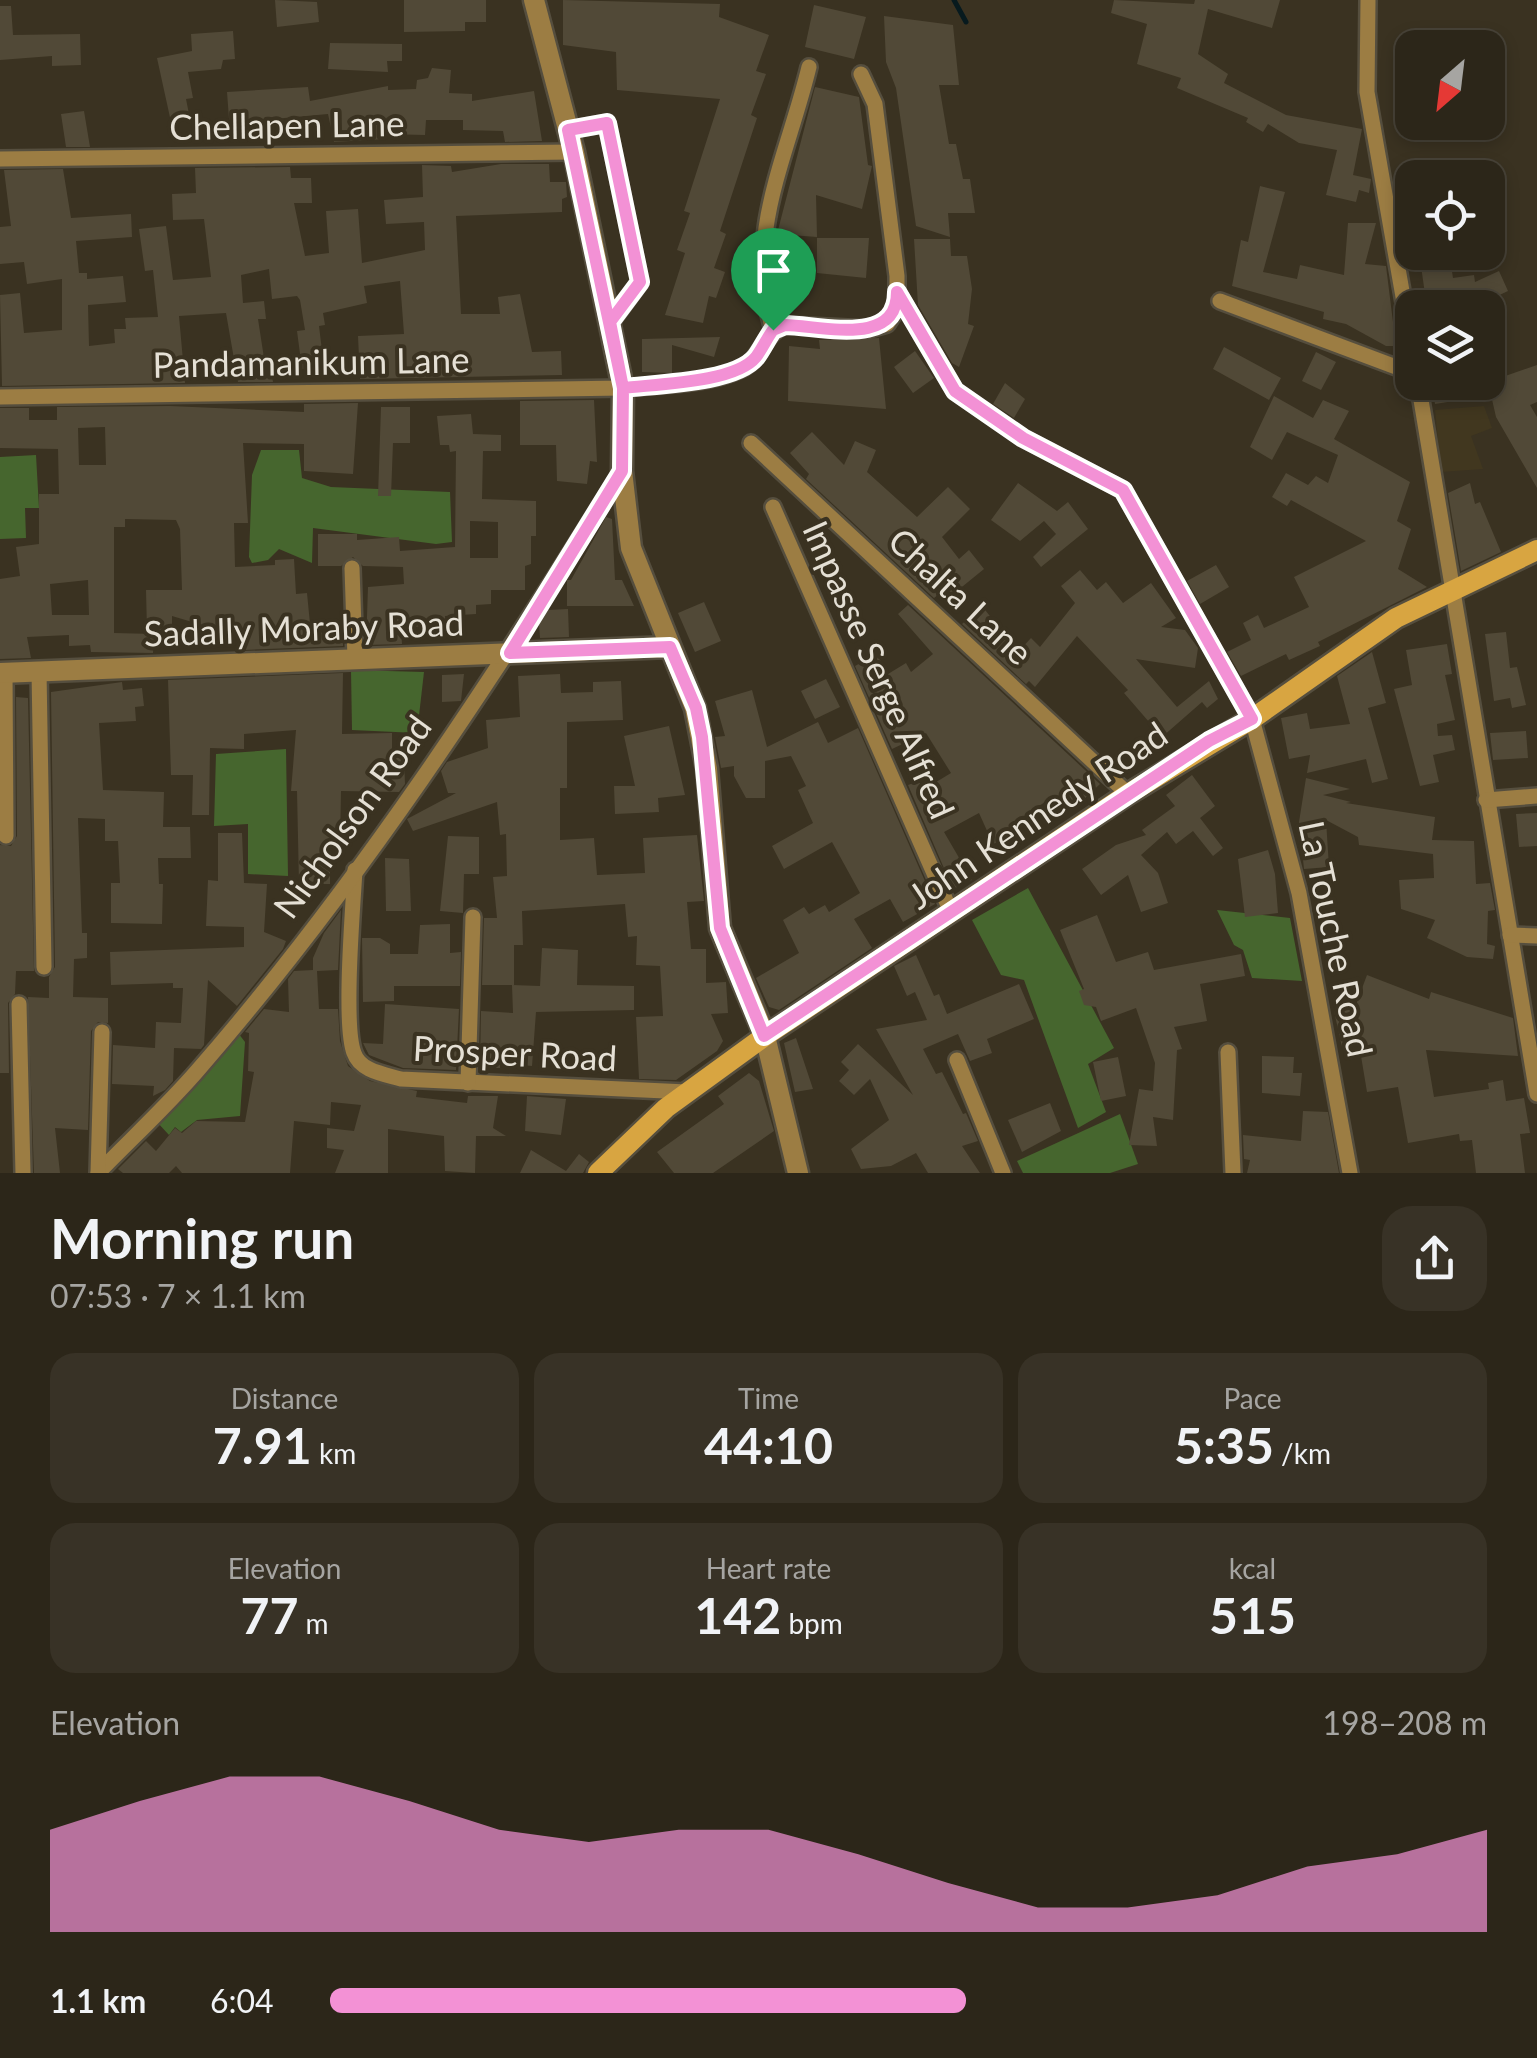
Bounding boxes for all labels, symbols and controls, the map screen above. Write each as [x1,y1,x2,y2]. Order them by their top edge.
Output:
north arrow [1395,30,1505,140]
map controls [1395,30,1505,400]
street label: Chellapen Lane [169,101,405,147]
button: locate [1395,160,1505,270]
pin [731,228,816,331]
icon: arrive [746,243,801,298]
button: layers [1395,290,1505,400]
street label: Pandamanikum Lane [152,337,470,385]
street label: Impasse Serge Alfred [795,514,964,824]
street label: Chalta Lane [881,519,1042,673]
street label: Sadally Moraby Road [143,600,465,654]
street label: Nicholson Road [264,706,439,925]
street label: John Kennedy Road [899,712,1174,917]
street label: La Touche Road [1291,817,1382,1061]
street label: Prosper Road [412,1026,618,1078]
text: Morning run [50,1205,354,1271]
button: share [1382,1206,1487,1311]
text: 07:53 · 7 × 1.1 km [50,1276,306,1315]
text: Distance [231,1381,338,1415]
text: Time [738,1381,799,1415]
text: Pace [1223,1381,1282,1415]
text: 7.91 [213,1415,312,1475]
text: 44:10 [704,1415,833,1475]
text: 5:35 [1174,1415,1274,1475]
text: km [312,1436,356,1470]
text: /km [1274,1436,1331,1470]
text: Elevation [228,1551,341,1585]
text: Heart rate [706,1551,831,1585]
text: kcal [1229,1551,1276,1585]
text: 77 [240,1585,298,1645]
text: 142 [694,1585,781,1645]
text: 515 [1209,1585,1296,1645]
text: m [298,1606,329,1640]
text: bpm [781,1606,843,1640]
text: Elevation [50,1703,180,1742]
text: 198–208 m [1323,1703,1487,1742]
text: 1.1 km [50,1981,146,2020]
text: 6:04 [210,1981,274,2020]

